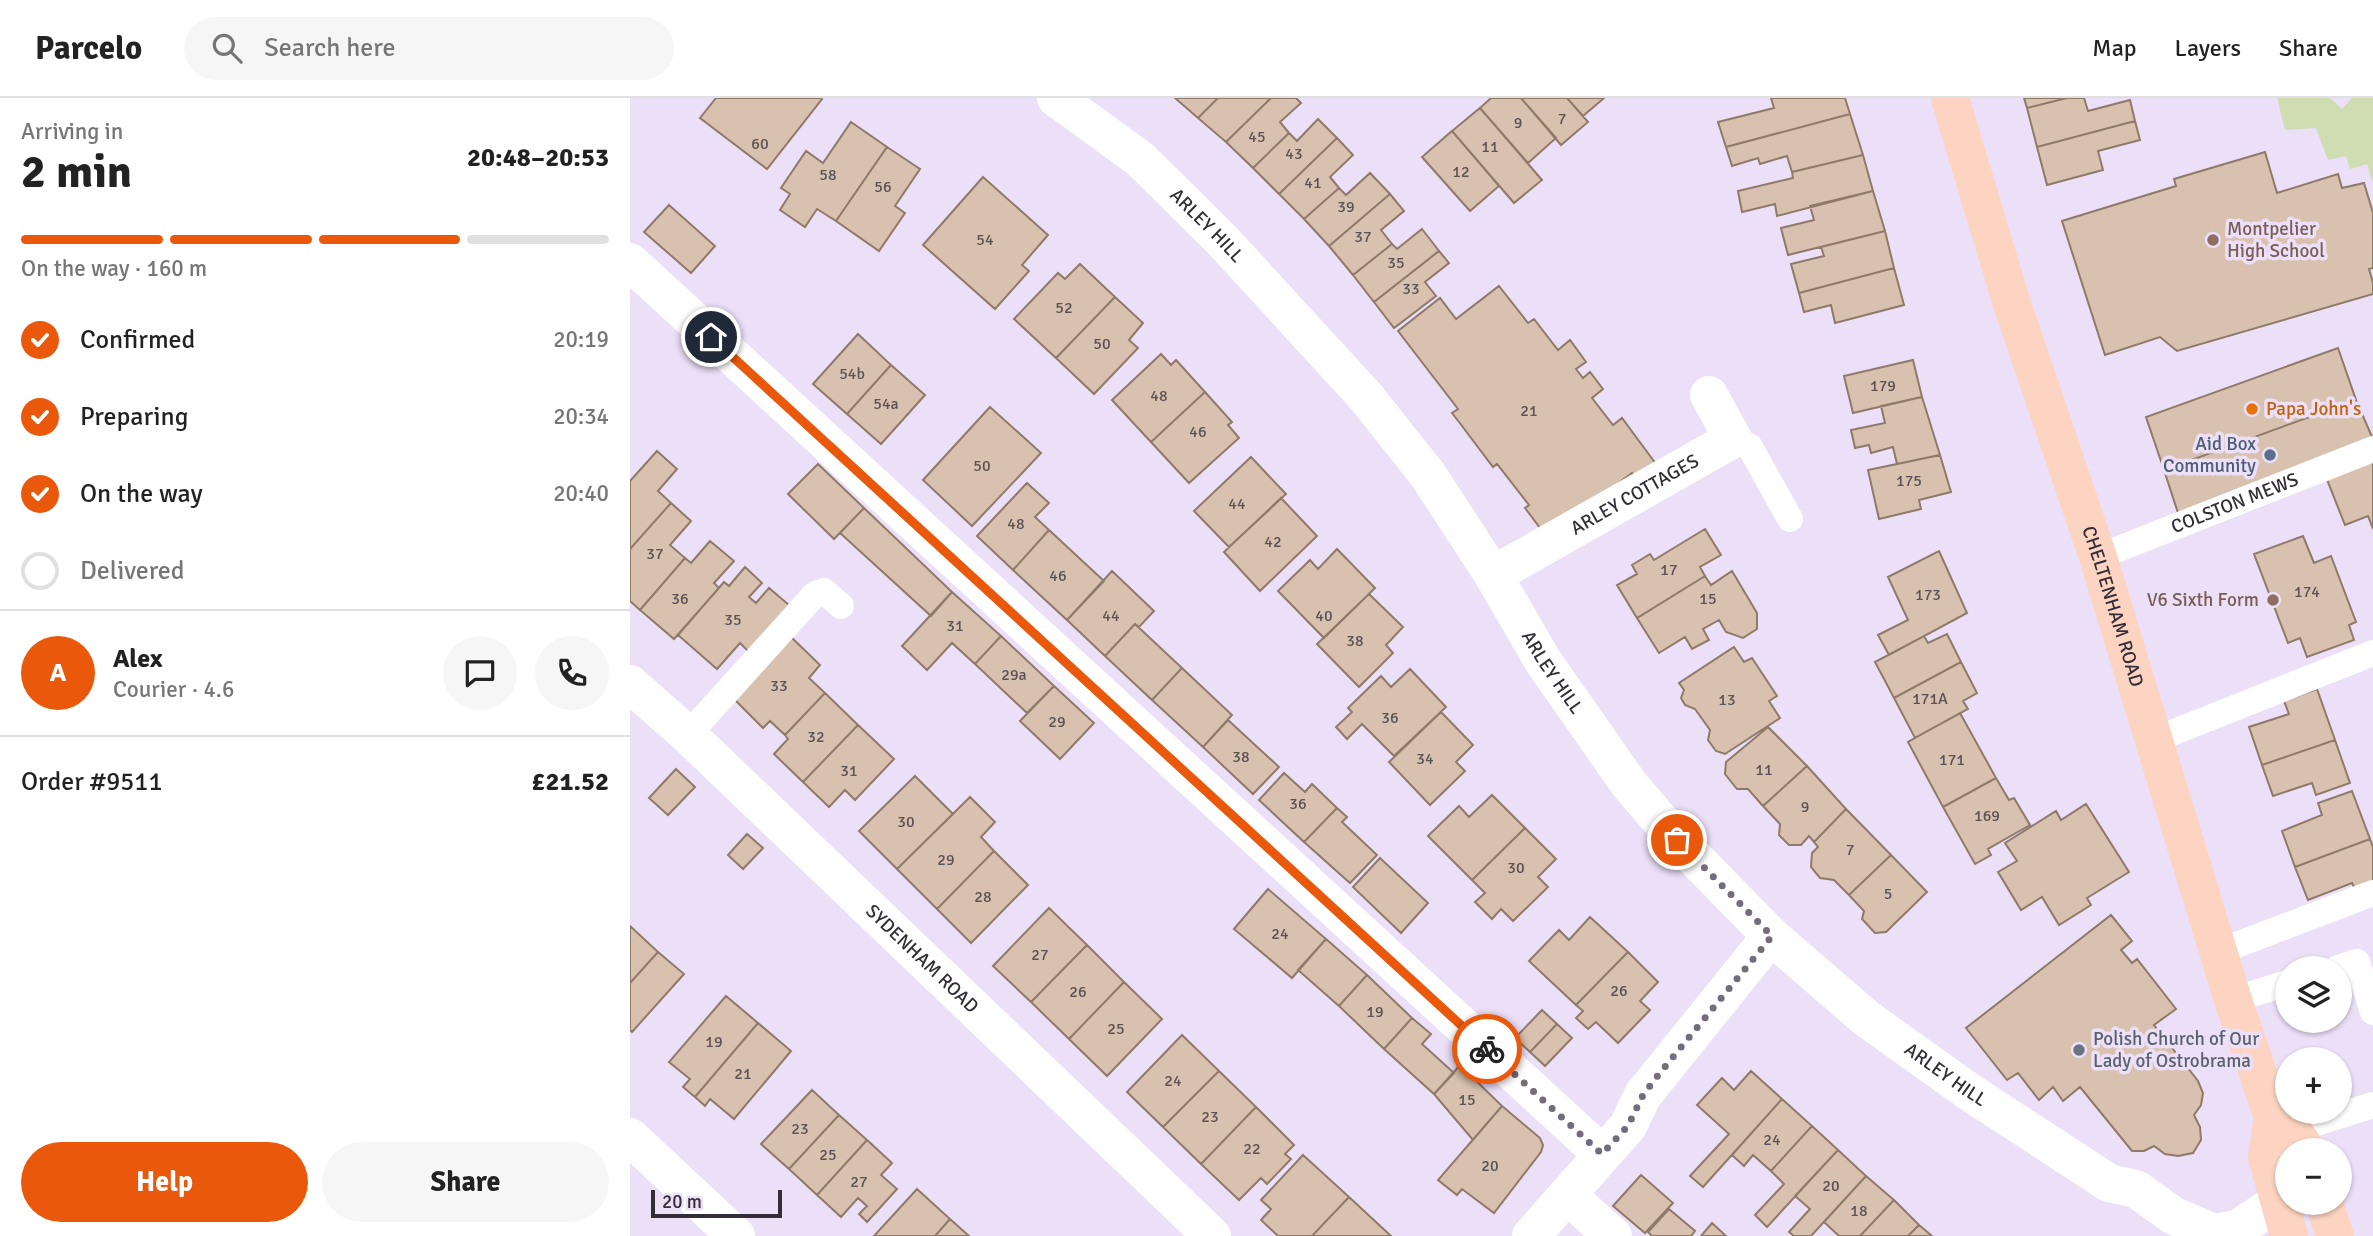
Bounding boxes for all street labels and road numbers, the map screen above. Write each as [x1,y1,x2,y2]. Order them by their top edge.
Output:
street label: ARLEY HILL [1165,183,1249,268]
street label: ARLEY COTTAGES [1566,449,1703,540]
street label: COLSTON MEWS [2168,467,2302,539]
street label: CHELTENHAM ROAD [2076,523,2149,690]
street label: ARLEY HILL [1516,626,1589,719]
street label: SYDENHAM ROAD [860,899,984,1018]
street label: ARLEY HILL [1900,1037,1992,1112]

